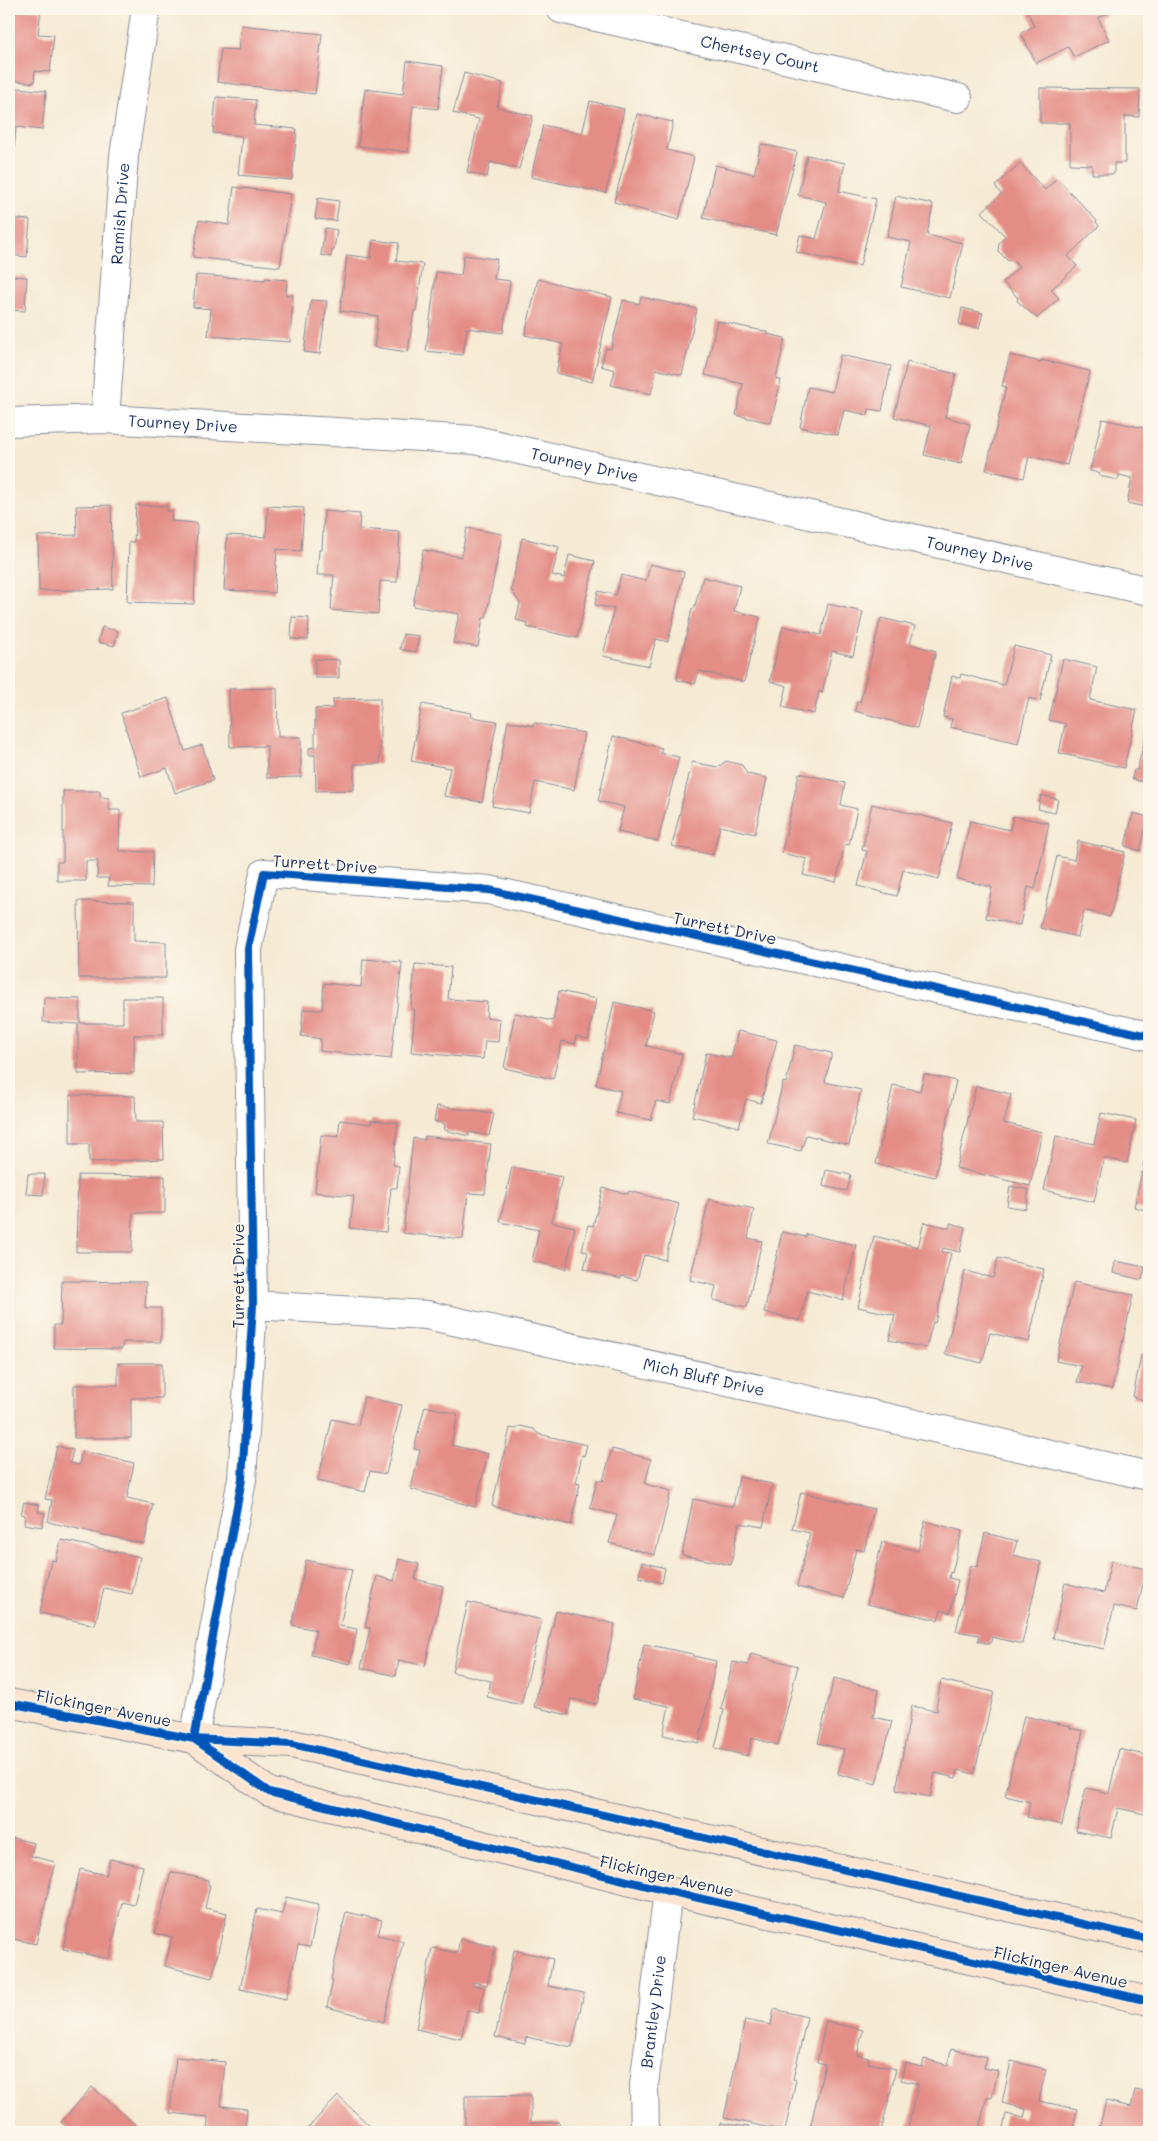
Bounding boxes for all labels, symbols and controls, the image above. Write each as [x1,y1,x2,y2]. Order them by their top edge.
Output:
street label: Chertsey Court [699,30,822,77]
street label: Ramish Drive [105,162,133,265]
street label: Tourney Drive [127,409,238,437]
street label: Tourney Drive [529,442,641,486]
street label: Tourney Drive [924,530,1036,575]
street label: Turrett Drive [272,849,378,878]
street label: Turrett Drive [672,906,779,949]
street label: Turrett Drive [227,1223,248,1329]
street label: Mich Bluff Drive [641,1353,767,1400]
street label: Flickinger Avenue [35,1684,173,1731]
street label: Flickinger Avenue [598,1850,736,1901]
street label: Flickinger Avenue [992,1941,1130,1992]
street label: Brantley Drive [635,1954,670,2069]

